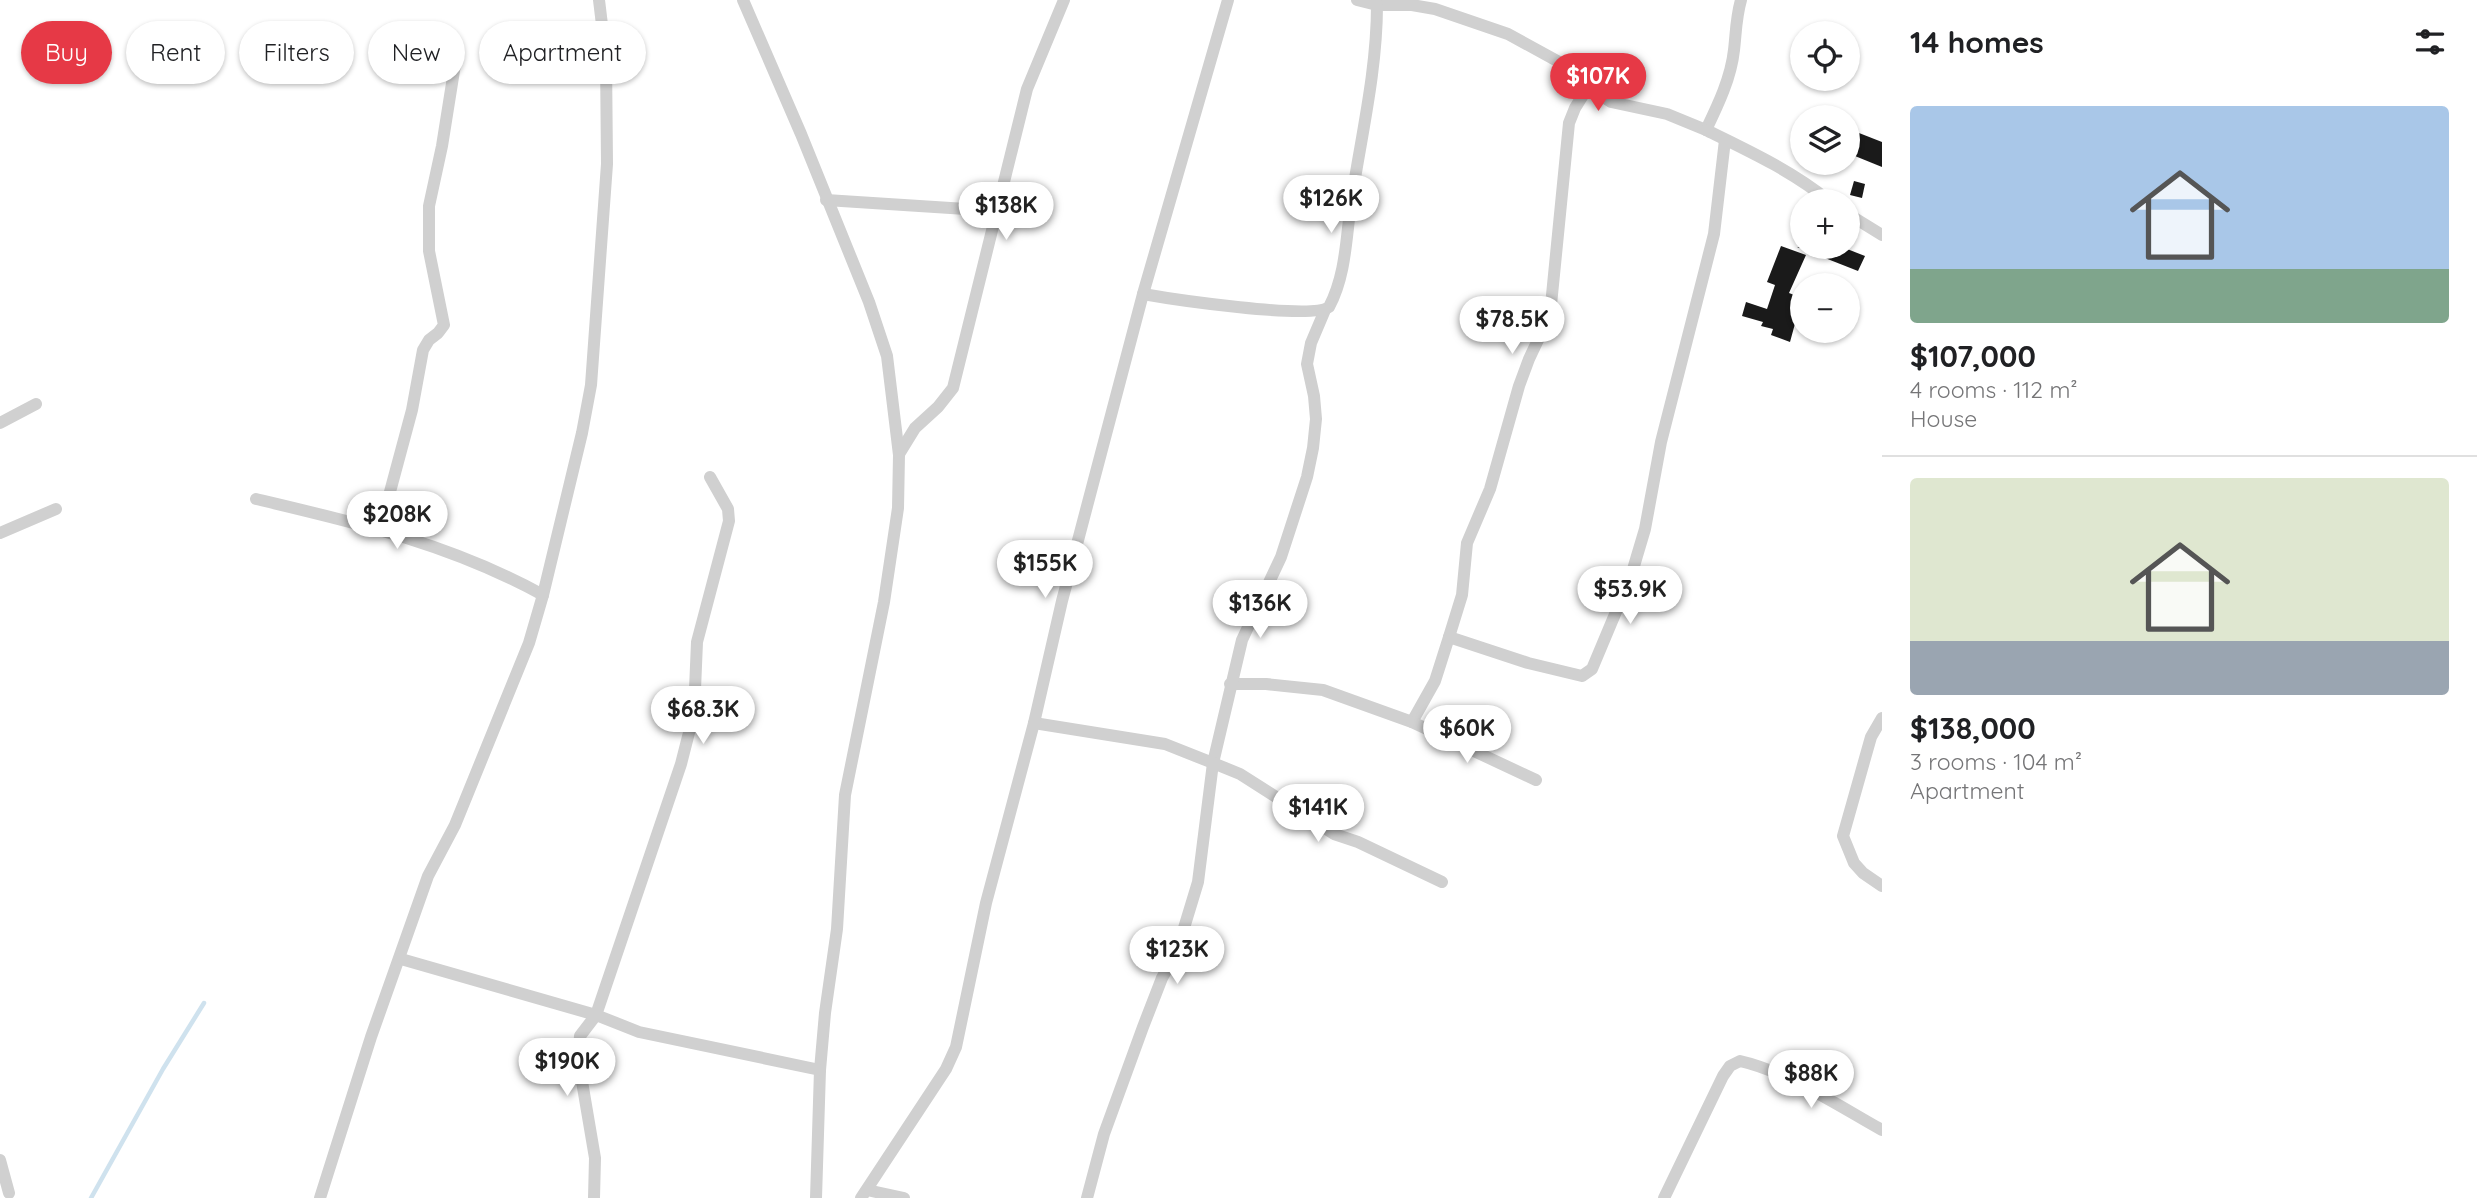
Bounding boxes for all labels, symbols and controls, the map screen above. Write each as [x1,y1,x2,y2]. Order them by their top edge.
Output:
chip: Buy [21,21,112,84]
chip: Rent [126,21,225,84]
chip: Filters [239,21,354,84]
chip: New [368,21,465,84]
chip: Apartment [479,21,646,84]
map controls [1790,21,1860,343]
button: locate [1790,21,1860,91]
text: 14 homes [1910,23,2044,61]
icon: filters [2411,23,2449,61]
pin: $107K [1549,54,1647,113]
text: $107K [1566,61,1630,90]
button: layers [1790,105,1860,175]
icon: home [2117,152,2243,278]
pin: $126K [1282,176,1380,235]
pin: $138K [957,182,1055,242]
text: $126K [1299,183,1363,212]
button: + [1790,189,1860,259]
text: $138K [975,190,1037,219]
button: − [1790,273,1860,343]
pin: $78.5K [1455,296,1569,356]
text: $78.5K [1475,304,1549,333]
text: $107,000 [1910,337,2036,375]
text: 4 rooms · 112 m² [1910,375,2078,404]
text: House [1910,404,1977,433]
pin: $208K [348,491,446,551]
text: $208K [363,499,431,528]
icon: home [2117,524,2243,650]
pin: $155K [996,540,1094,600]
text: $155K [1013,548,1077,577]
pin: $53.9K [1573,566,1687,626]
text: $53.9K [1593,574,1667,603]
pin: $136K [1211,580,1309,640]
text: $136K [1229,588,1291,617]
pin: $68.3K [646,686,760,746]
text: $68.3K [667,694,739,723]
pin: $60K [1426,706,1508,765]
text: $138,000 [1910,709,2036,747]
text: $60K [1439,713,1495,742]
text: 3 rooms · 104 m² [1910,747,2082,776]
text: Apartment [1910,776,2024,805]
pin: $141K [1269,784,1367,844]
text: $141K [1288,792,1348,821]
pin: $123K [1128,926,1226,986]
text: $123K [1145,934,1209,963]
pin: $190K [518,1038,616,1098]
text: $190K [535,1046,599,1075]
pin: $88K [1770,1050,1852,1110]
text: $88K [1784,1058,1838,1087]

